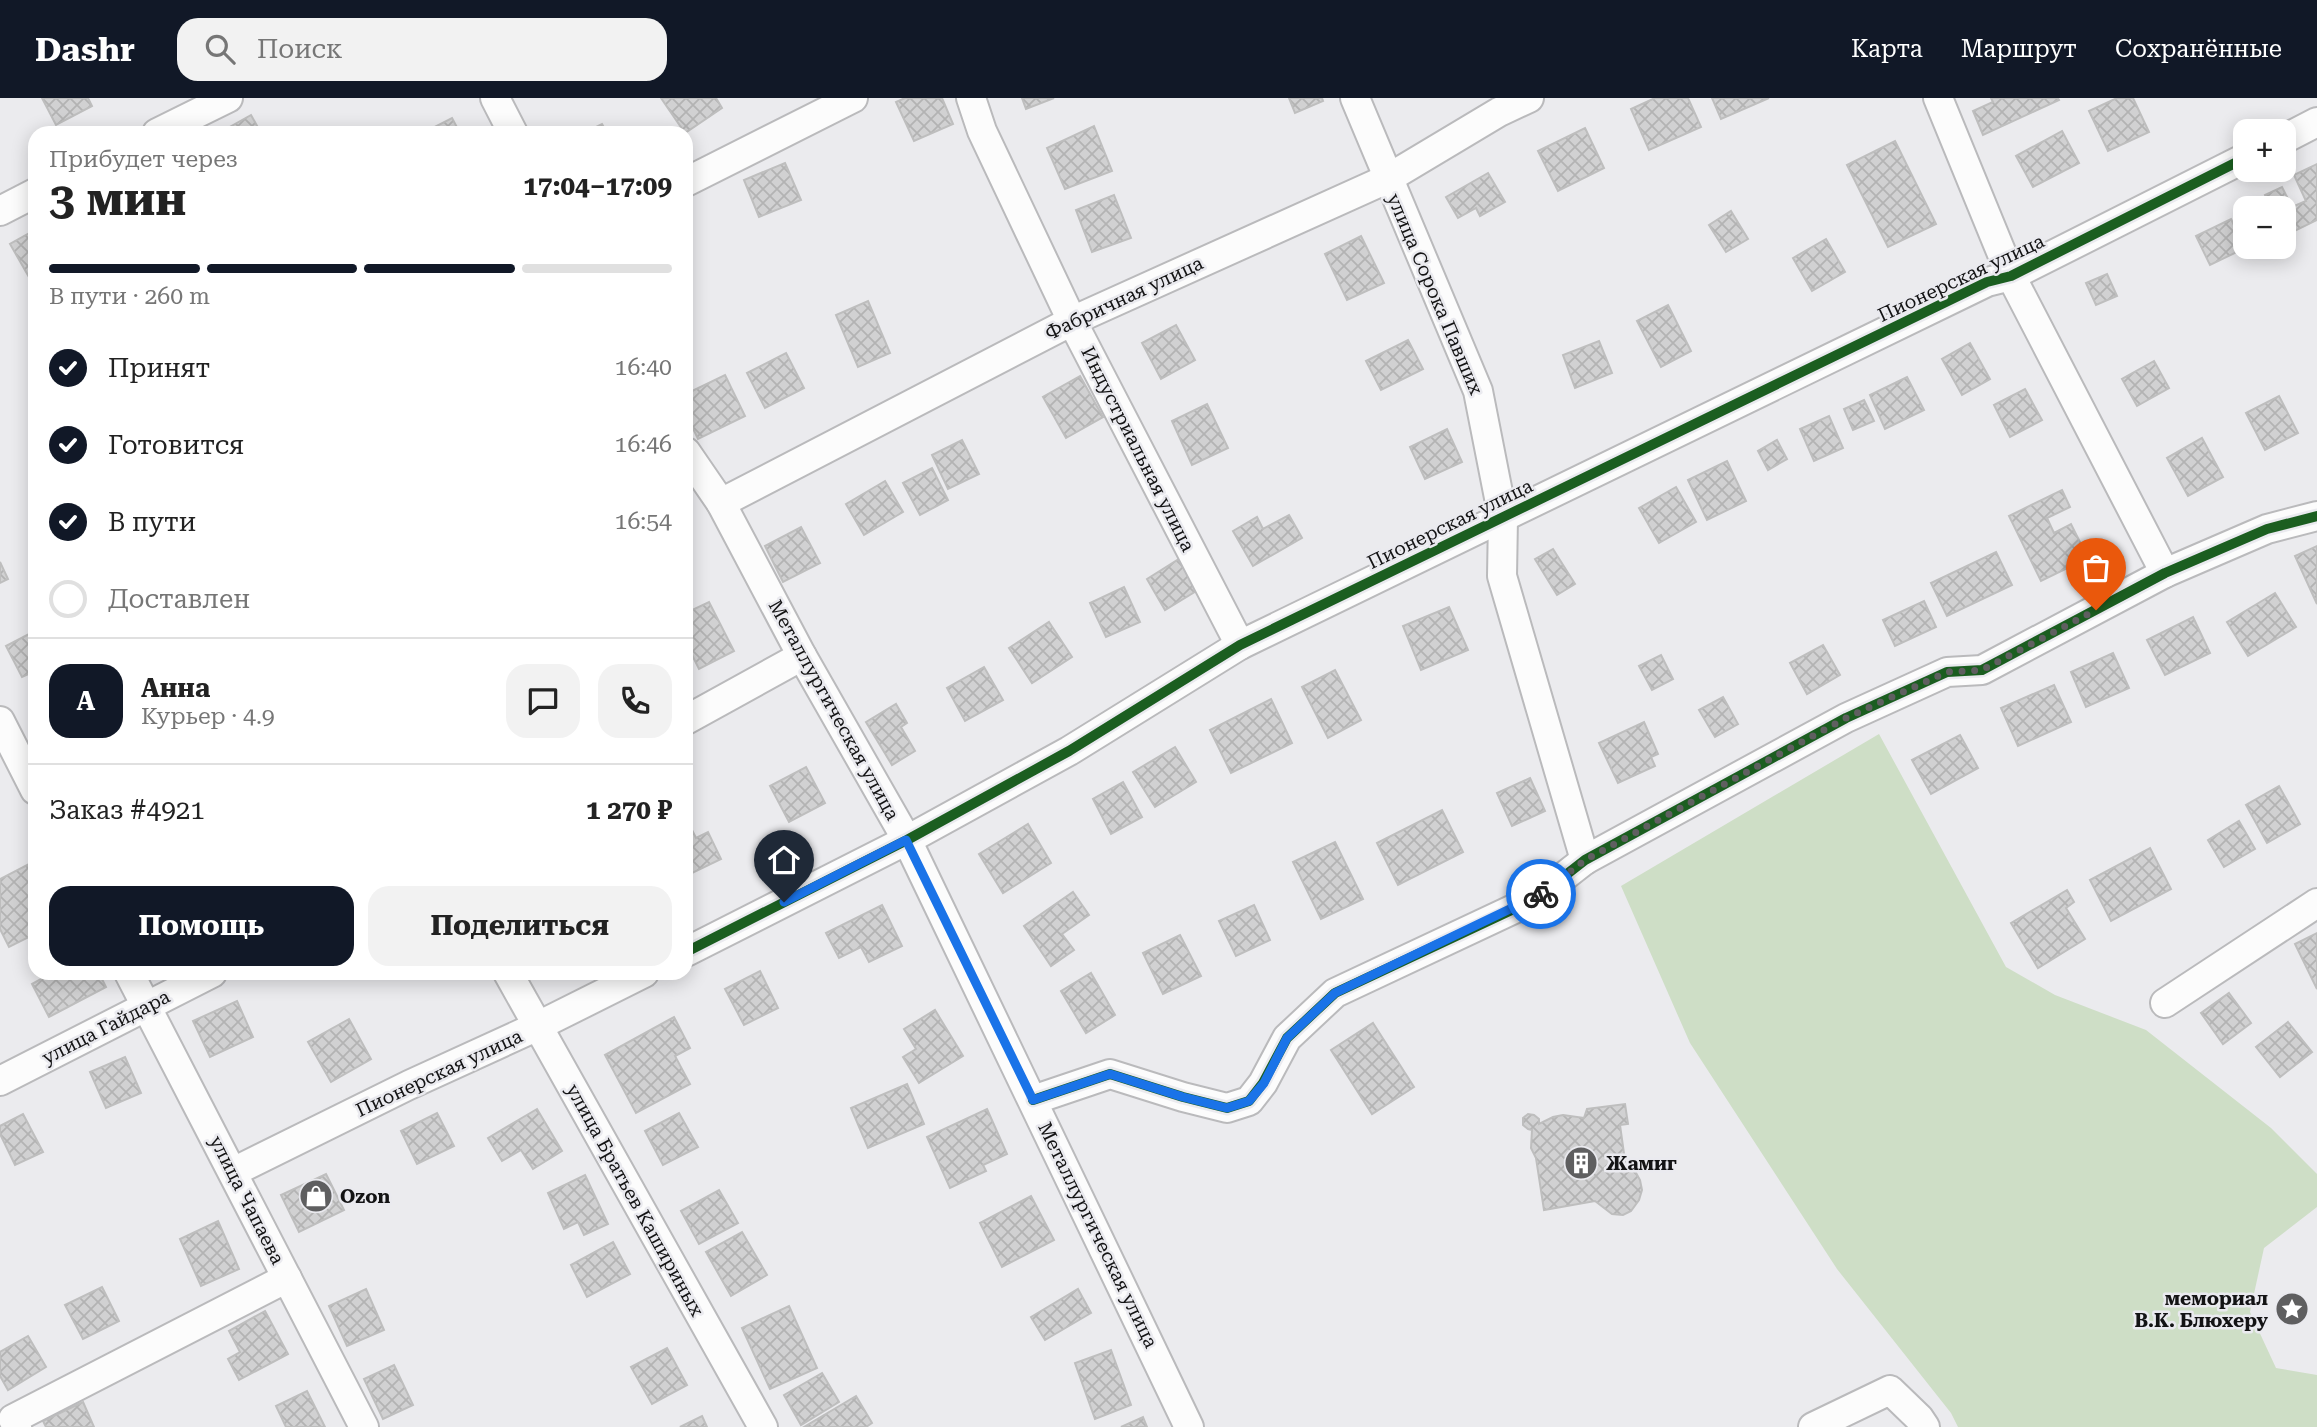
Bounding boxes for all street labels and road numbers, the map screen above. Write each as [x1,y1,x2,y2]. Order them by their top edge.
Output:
street label: улица Сорока Павших [1382,190,1488,398]
street label: Пионерская улица [1874,229,2049,327]
street label: Фабричная улица [1041,251,1207,345]
street label: Индустриальная улица [1076,343,1200,556]
street label: Пионерская улица [1364,474,1537,574]
street label: Металлургическая улица [764,596,905,825]
street label: улица Гайдара [38,985,174,1069]
street label: Пионерская улица [352,1024,527,1122]
street label: улица Братьев Кашириных [561,1080,709,1320]
street label: Металлургическая улица [1033,1118,1163,1352]
street label: улица Чапаева [205,1132,290,1269]

